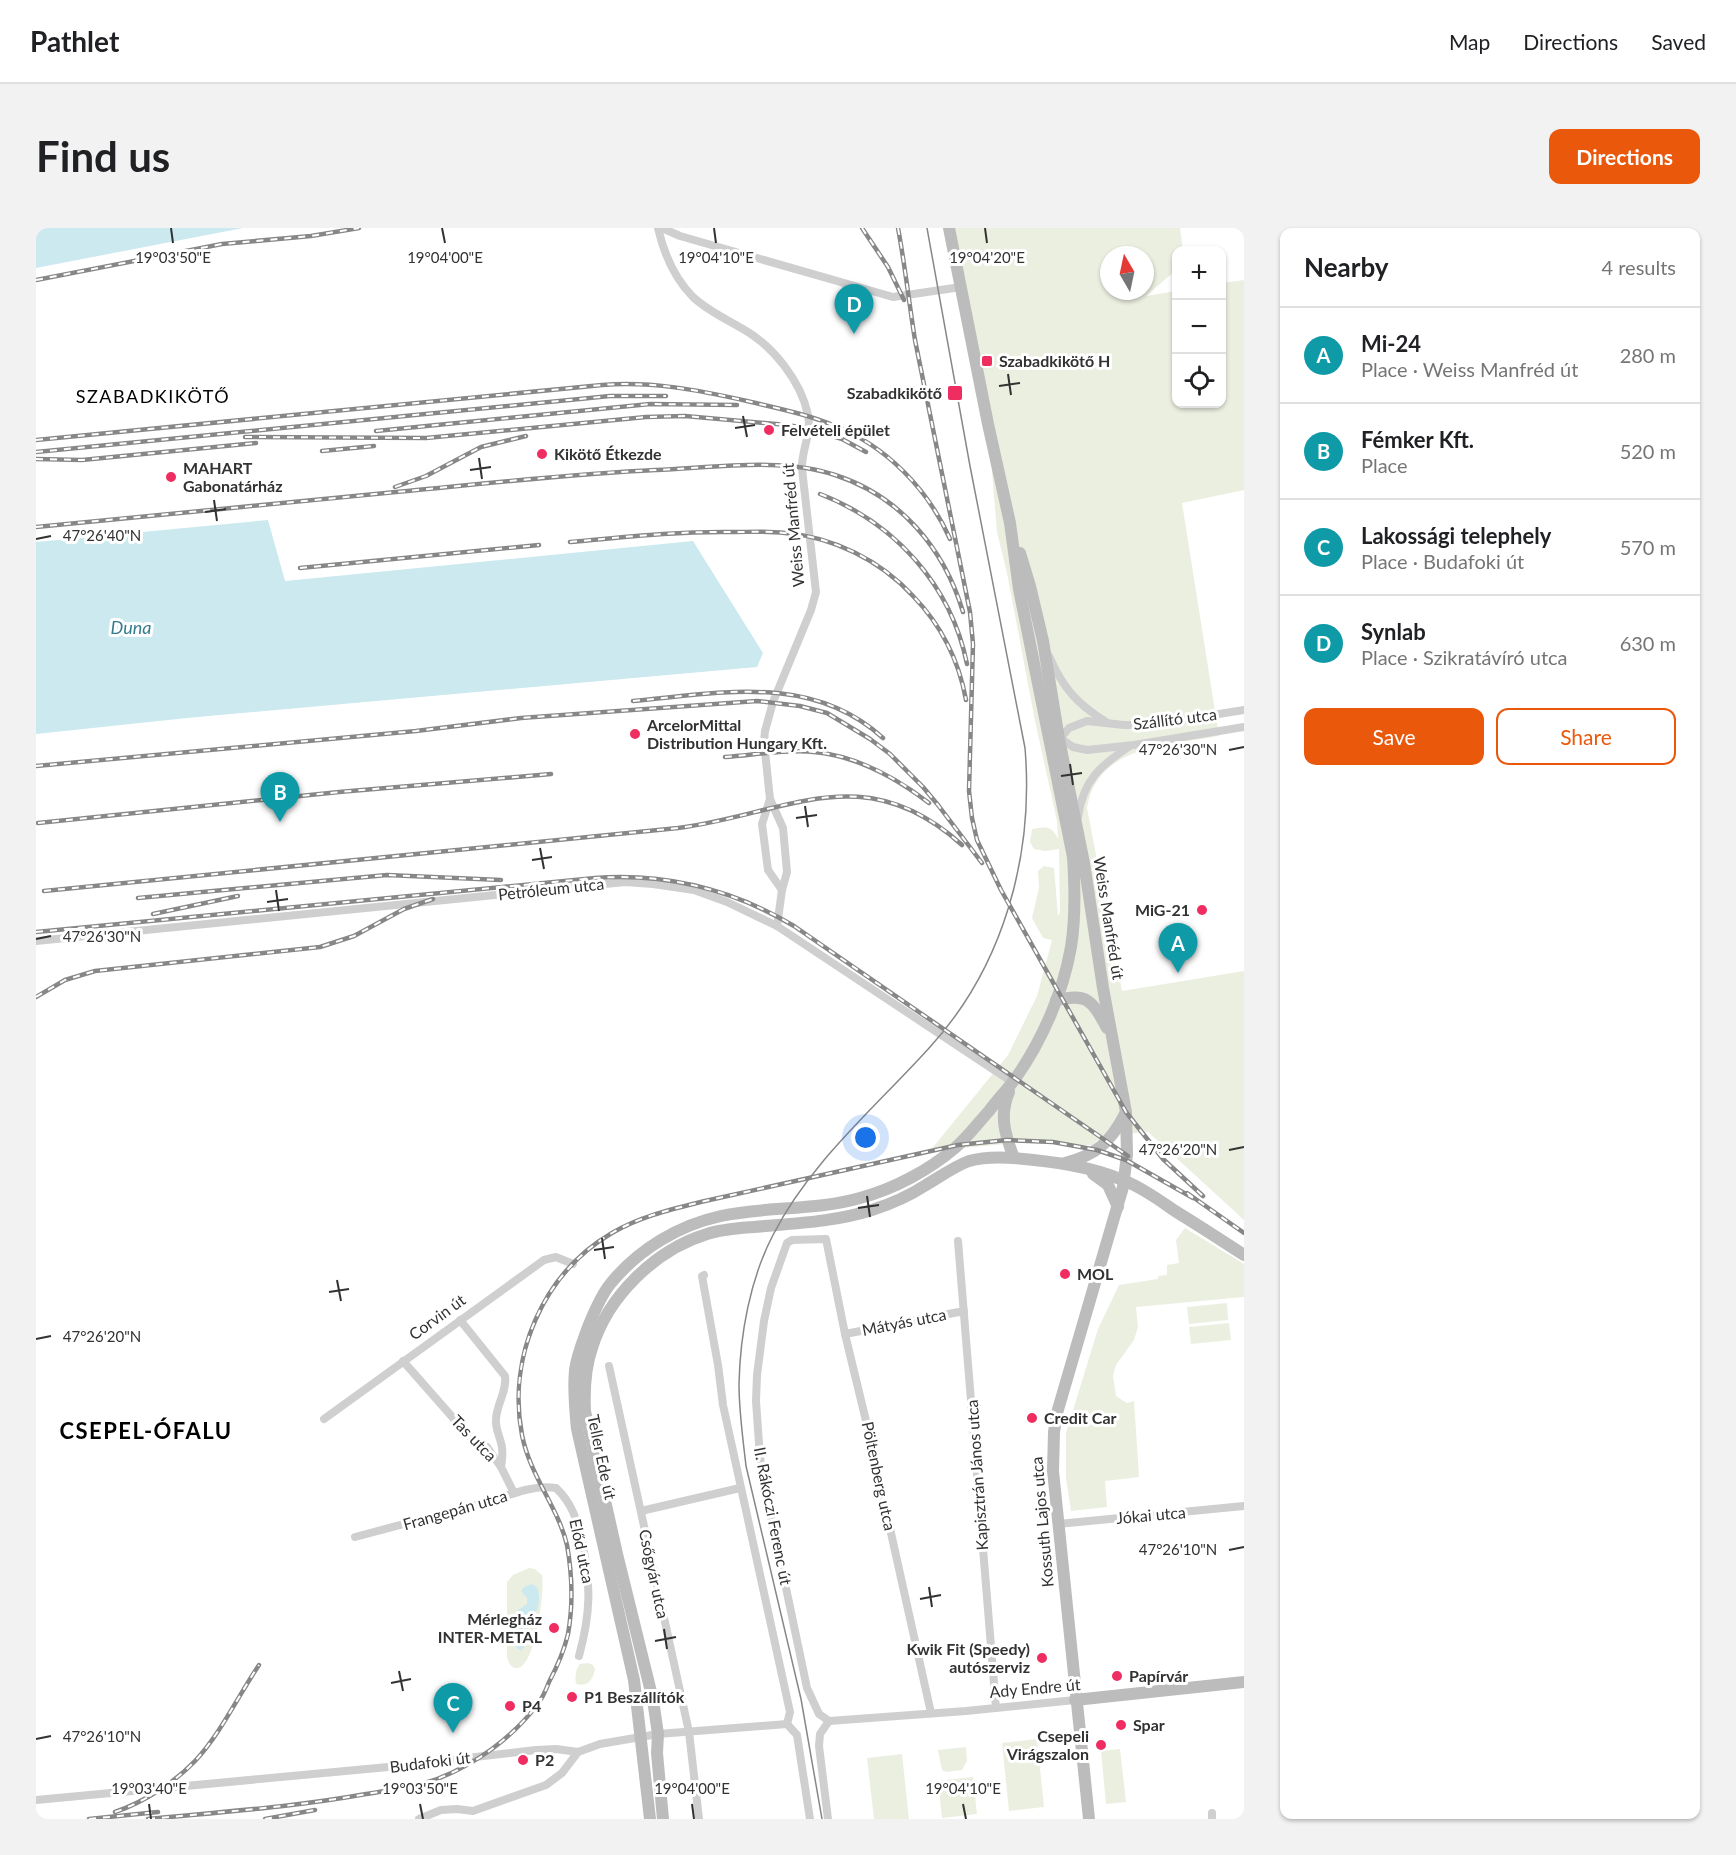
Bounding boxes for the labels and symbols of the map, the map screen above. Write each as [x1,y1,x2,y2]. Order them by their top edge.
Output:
north arrow [1100,246,1154,300]
text: 19°03'50"E [135,248,211,266]
text: 19°04'00"E [407,248,483,266]
text: 19°04'10"E [678,248,754,266]
text: 19°04'20"E [949,248,1025,266]
pin: D [834,285,874,334]
place label: Szabadkikötő H [999,351,1110,370]
marker: Szabadkikötő H [980,354,994,368]
place label: Szabadkikötő [847,383,942,402]
marker: Szabadkikötő [946,384,964,402]
district label: SZABADKIKÖTŐ [76,385,230,407]
place label: Felvételi épület [781,420,890,439]
marker: Felvételi épület [762,423,776,437]
place label: Kikötő Étkezde [554,444,662,463]
marker: Kikötő Étkezde [535,447,549,461]
place label: MAHART Gabonatárház [183,458,283,495]
street label: Weiss Manfréd út [778,462,807,588]
marker: MAHART Gabonatárház [164,470,178,484]
text: 47°26'40"N [63,526,141,544]
water label: Duna [111,616,151,638]
street label: Szállító utca [1132,704,1218,733]
place label: ArcelorMittal Distribution Hungary Kft. [646,715,827,752]
marker: ArcelorMittal Distribution Hungary Kft. [628,727,642,741]
text: 47°26'30"N [1139,740,1217,758]
pin: B [260,772,300,822]
street label: Weiss Manfréd út [1090,855,1129,981]
street label: Petróleum utca [497,873,605,904]
place label: MiG-21 [1135,900,1190,919]
marker: MiG-21 [1195,903,1209,917]
pin: A [1158,924,1198,973]
text: 47°26'30"N [63,927,141,945]
your location [851,1123,880,1152]
text: 47°26'20"N [1139,1140,1217,1158]
place label: MOL [1077,1264,1114,1283]
marker: MOL [1058,1267,1072,1281]
street label: Corvin út [405,1290,469,1343]
street label: Mátyás utca [860,1304,948,1339]
text: 47°26'20"N [63,1327,141,1345]
street label: Kapisztrán János utca [962,1399,991,1551]
place label: Credit Car [1044,1408,1117,1427]
street label: Tas utca [448,1411,501,1465]
marker: Credit Car [1025,1411,1039,1425]
street label: Teller Ede út [584,1413,621,1501]
district label: CSEPEL-ÓFALU [59,1417,233,1444]
street label: Pöltenberg utca [859,1420,900,1532]
street label: II. Rákóczi Ferenc út [751,1445,796,1587]
street label: Kossuth Lajos utca [1026,1456,1057,1588]
street label: Frangepán utca [400,1486,509,1533]
street label: Jókai utca [1115,1502,1187,1527]
street label: Előd utca [566,1517,599,1585]
street label: Csőgyár utca [636,1528,673,1620]
text: 47°26'10"N [1139,1540,1217,1558]
place label: Mérlegház INTER-METAL [438,1609,543,1646]
marker: Mérlegház INTER-METAL [547,1621,561,1635]
place label: Kwik Fit (Speedy) autószerviz [907,1639,1030,1676]
marker: Kwik Fit (Speedy) autószerviz [1035,1651,1049,1665]
place label: Papírvár [1129,1666,1188,1685]
marker: Papírvár [1110,1669,1124,1683]
street label: Ady Endre út [989,1674,1081,1701]
pin: C [434,1684,472,1733]
place label: P1 Beszállítók [584,1687,685,1706]
marker: P1 Beszállítók [565,1690,579,1704]
place label: P4 [522,1696,541,1715]
marker: P4 [503,1699,517,1713]
place label: Spar [1133,1715,1165,1734]
marker: Spar [1114,1718,1128,1732]
place label: Csepeli Virágszalon [1006,1726,1089,1763]
text: 47°26'10"N [63,1727,141,1745]
marker: Csepeli Virágszalon [1094,1738,1108,1752]
street label: Budafoki út [389,1747,472,1776]
place label: P2 [535,1750,554,1769]
marker: P2 [516,1753,530,1767]
text: 19°03'40"E [111,1779,187,1797]
text: 19°03'50"E [382,1779,458,1797]
text: 19°04'00"E [654,1779,730,1797]
text: 19°04'10"E [925,1779,1001,1797]

